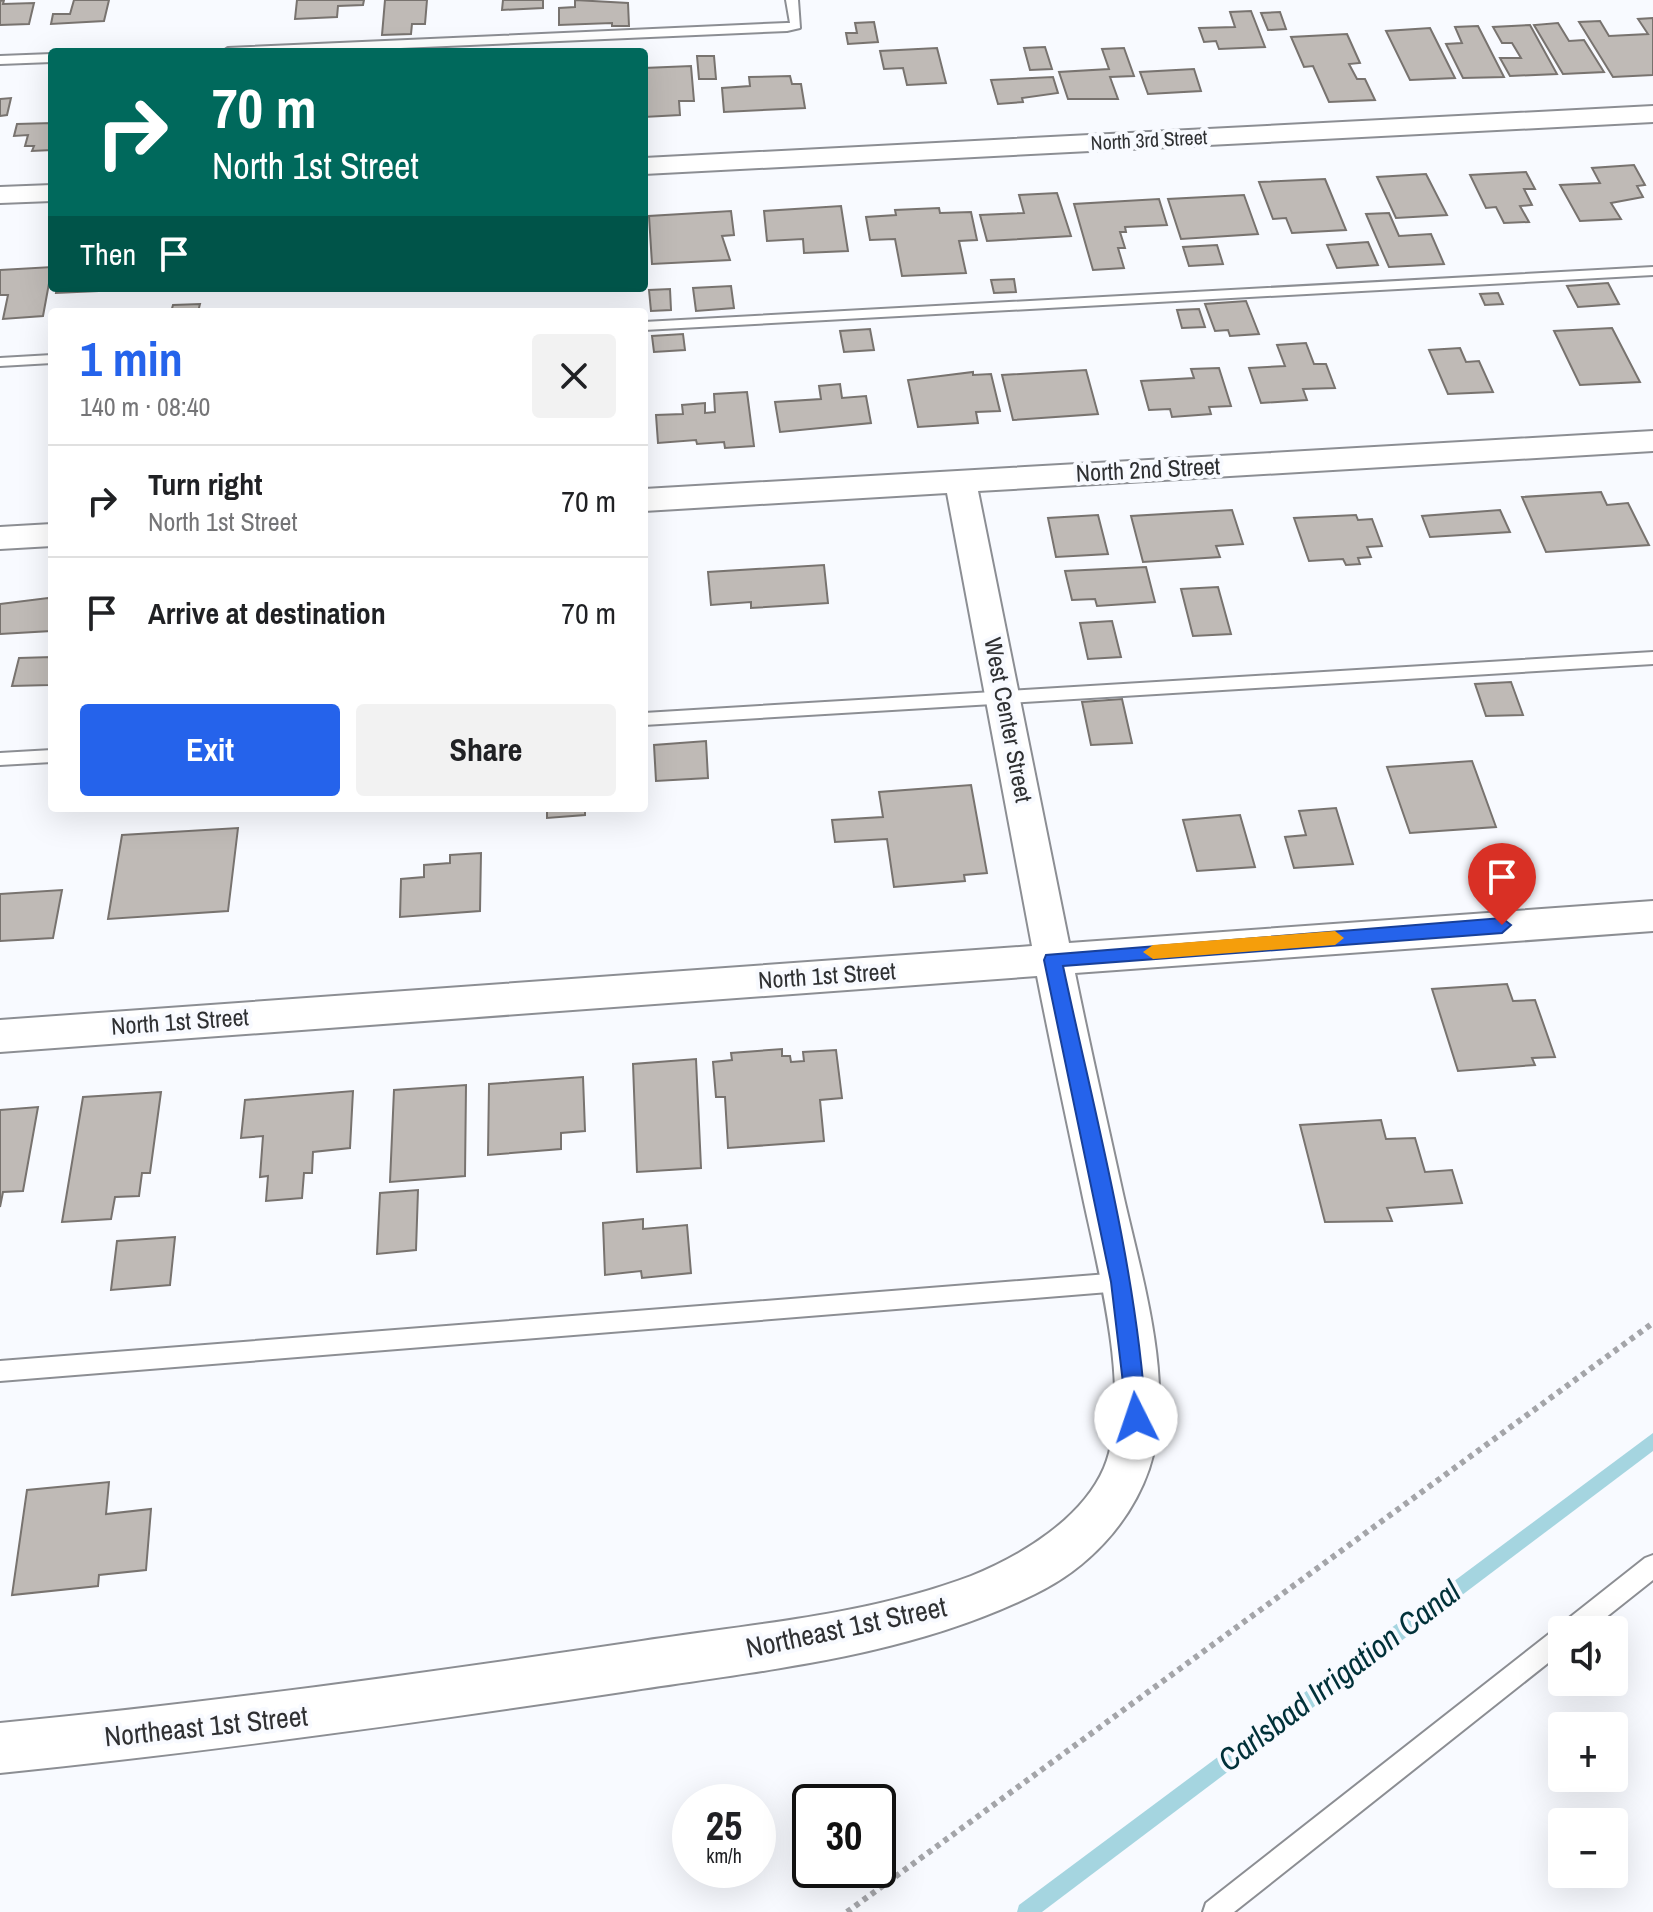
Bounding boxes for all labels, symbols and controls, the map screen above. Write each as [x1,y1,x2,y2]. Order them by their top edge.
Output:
text: 70 m [212,70,317,145]
icon: right [80,80,184,184]
street label: North 3rd Street [1090,123,1208,156]
text: North 1st Street [212,142,419,190]
icon: arrive [152,232,196,276]
text: Then [80,234,136,274]
text: 1 min [80,326,183,391]
button: close [532,334,616,418]
text: 140 m · 08:40 [80,389,210,424]
street label: North 2nd Street [1075,449,1221,489]
text: Turn right [148,464,262,504]
icon: right [80,479,124,523]
text: 70 m [561,481,616,521]
text: North 1st Street [148,504,297,539]
icon: arrive [80,591,124,635]
text: Arrive at destination [148,593,386,633]
text: 70 m [561,593,616,633]
street label: West Center Street [977,635,1041,805]
button: Exit [80,704,340,796]
button: Share [356,704,616,796]
pin [1468,843,1536,925]
icon: arrive [1480,855,1524,899]
street label: North 1st Street [757,954,897,996]
street label: North 1st Street [110,1000,250,1042]
position arrow [1094,1376,1178,1460]
water label: Carlsbad Irrigation Canal [1209,1570,1470,1781]
street label: Northeast 1st Street [742,1587,950,1667]
map controls [1548,1616,1628,1888]
button: sound [1548,1616,1628,1696]
street label: Northeast 1st Street [102,1696,310,1756]
button: + [1548,1712,1628,1792]
speed limit sign: 30 [792,1784,896,1888]
text: 25 [706,1799,742,1852]
button: − [1548,1808,1628,1888]
text: km/h [706,1842,742,1869]

